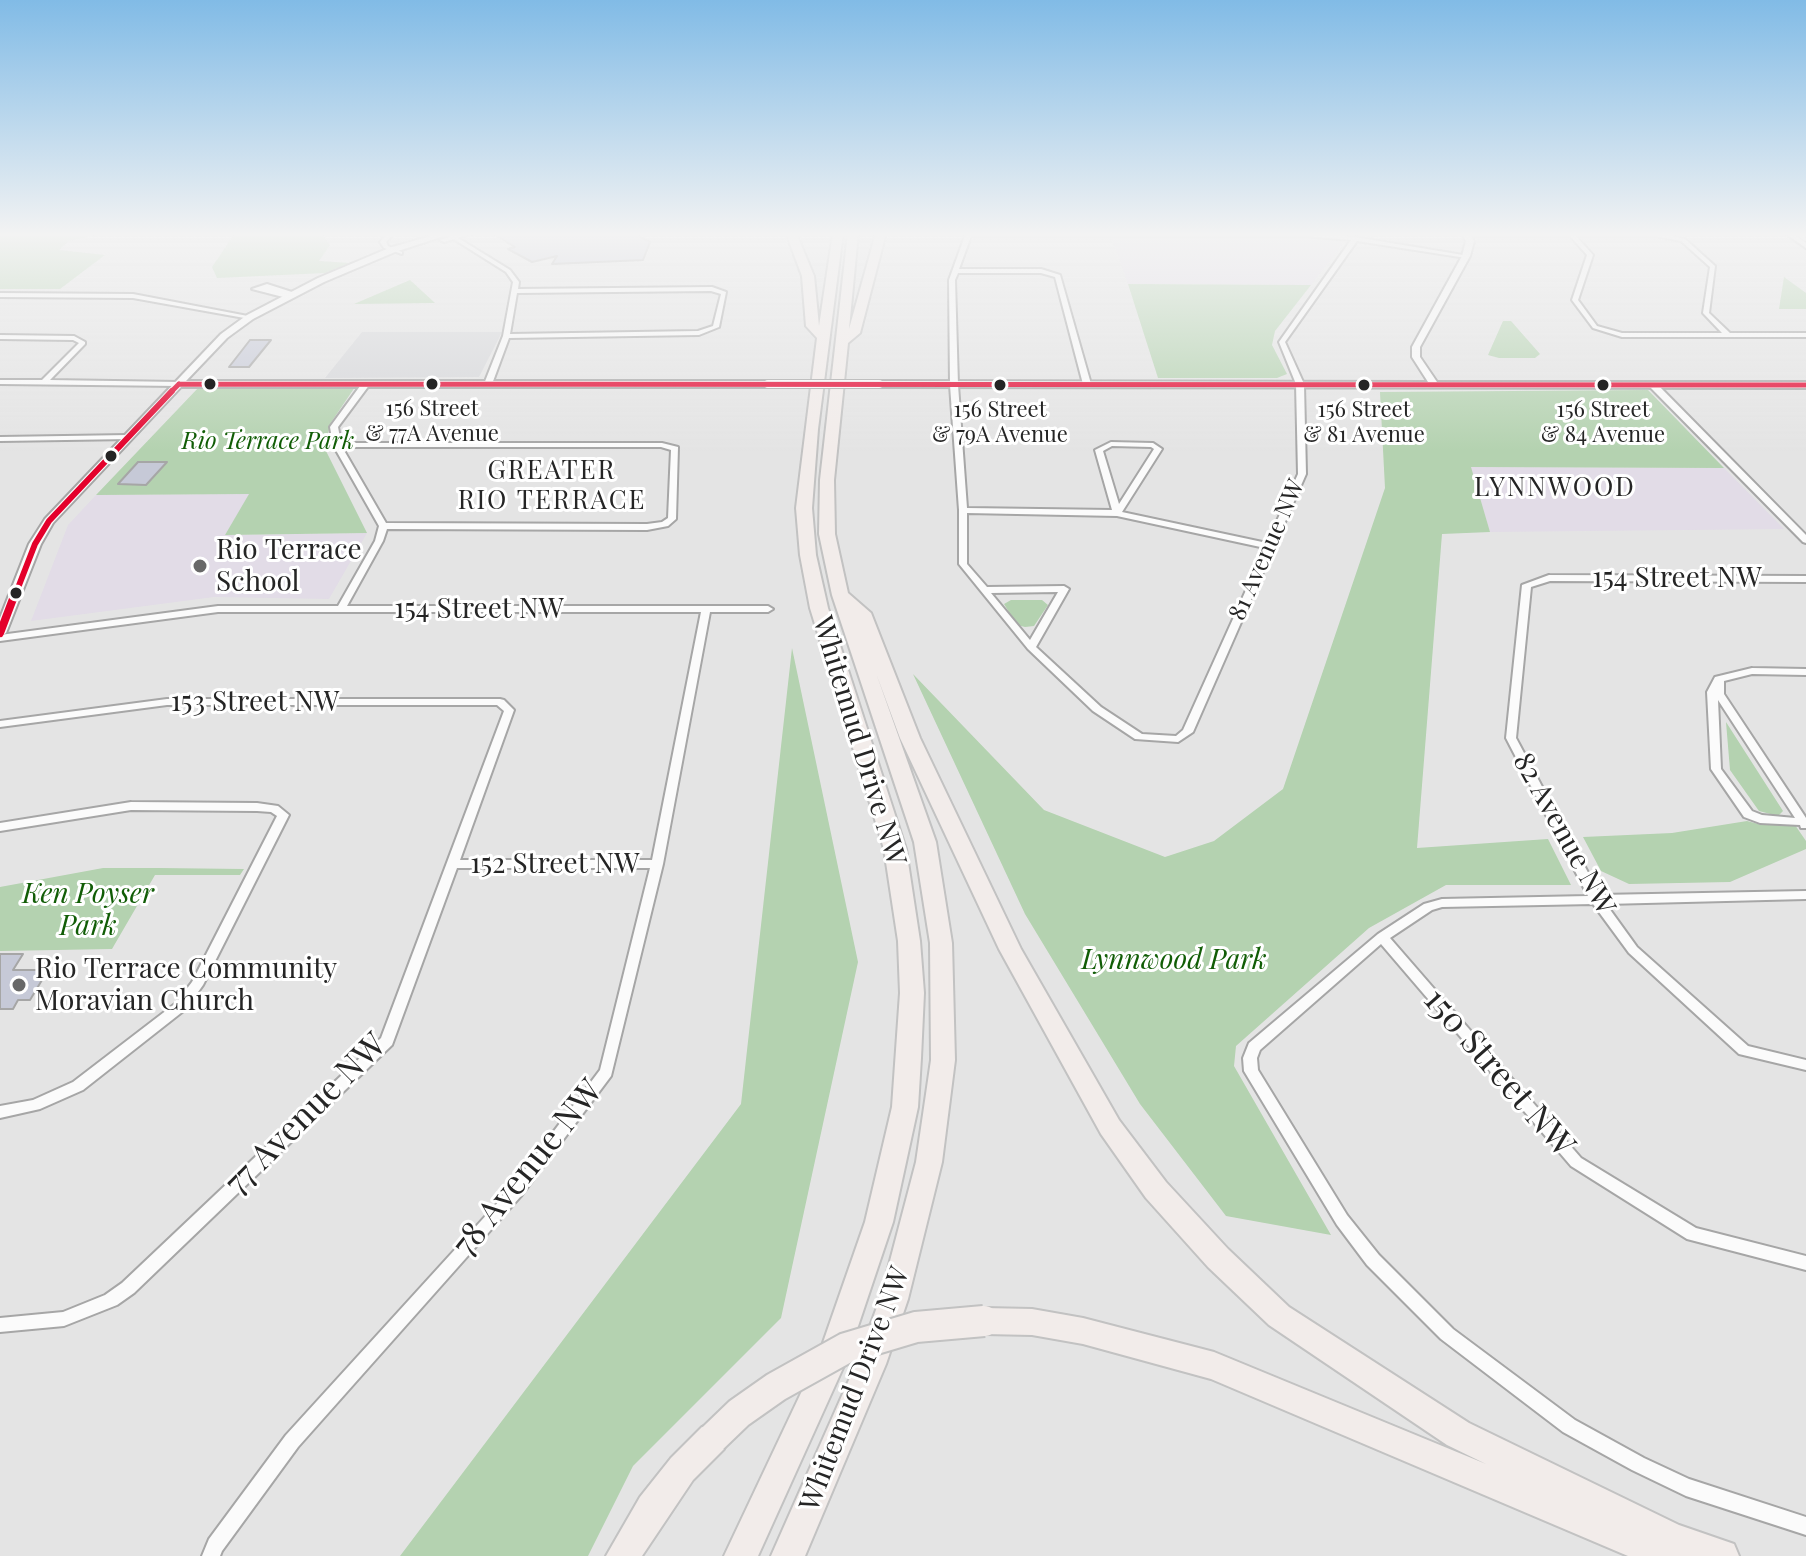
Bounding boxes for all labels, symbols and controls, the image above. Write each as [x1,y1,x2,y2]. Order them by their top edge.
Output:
unlabelled marker [202,376,218,392]
marker: 156 Street & 77A Avenue [424,376,440,392]
marker: 156 Street & 79A Avenue [992,377,1008,393]
marker: 156 Street & 81 Avenue [1356,377,1372,393]
marker: 156 Street & 84 Avenue [1595,377,1611,393]
place label: 156 Street & 77A Avenue [365,396,499,448]
place label: 156 Street & 79A Avenue [932,397,1068,448]
place label: 156 Street & 81 Avenue [1303,397,1425,448]
place label: 156 Street & 84 Avenue [1541,397,1665,448]
park label: Rio Terrace Park [182,428,354,456]
unlabelled marker [103,448,119,464]
district label: GREATER RIO TERRACE [458,455,646,516]
district label: LYNNWOOD [1474,472,1636,504]
street label: 81 Avenue NW [1223,475,1311,625]
place label: Rio Terrace School [216,533,362,599]
marker: Rio Terrace School [191,557,209,575]
street label: 154 Street NW [1592,561,1762,595]
unlabelled marker [8,585,24,601]
street label: 154 Street NW [394,592,564,626]
street label: Whitemud Drive NW [805,612,913,870]
street label: 153 Street NW [171,685,339,719]
street label: 82 Avenue NW [1506,747,1622,921]
street label: 152 Street NW [470,847,640,881]
park label: Ken Poyser Park [22,877,154,943]
park label: Lynnwood Park [1081,943,1267,977]
place label: Rio Terrace Community Moravian Church [35,952,337,1018]
marker: Rio Terrace Community Moravian Church [10,976,28,994]
street label: 150 Street NW [1415,980,1583,1166]
street label: 77 Avenue NW [217,1025,395,1203]
street label: 78 Avenue NW [444,1071,612,1265]
street label: Whitemud Drive NW [793,1262,917,1516]

